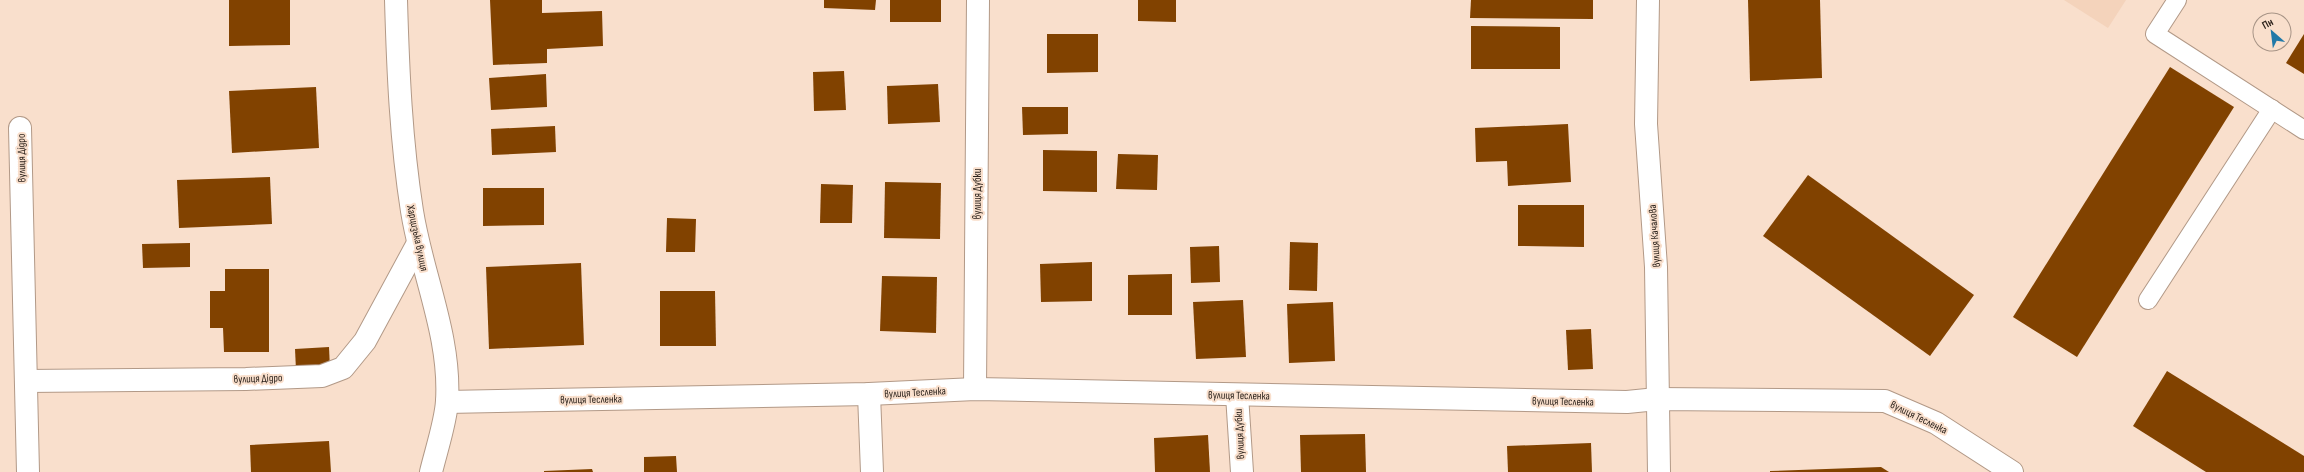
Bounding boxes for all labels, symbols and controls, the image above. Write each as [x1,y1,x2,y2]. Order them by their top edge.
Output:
north arrow [2252,12,2292,52]
text: Пн [2260,15,2275,32]
street label: вулиця Дідро [15,133,28,183]
street label: вулиця Дубки [971,168,984,219]
street label: Харцизька вулиця [404,203,431,272]
street label: вулиця Качалова [1646,204,1663,268]
street label: вулиця Дідро [233,371,283,386]
street label: вулиця Тесленка [884,384,946,401]
street label: вулиця Тесленка [1208,388,1270,403]
street label: вулиця Тесленка [560,392,622,407]
street label: вулиця Тесленка [1532,394,1594,409]
street label: вулиця Тесленка [1888,398,1949,437]
street label: вулиця Дубки [1232,408,1247,460]

